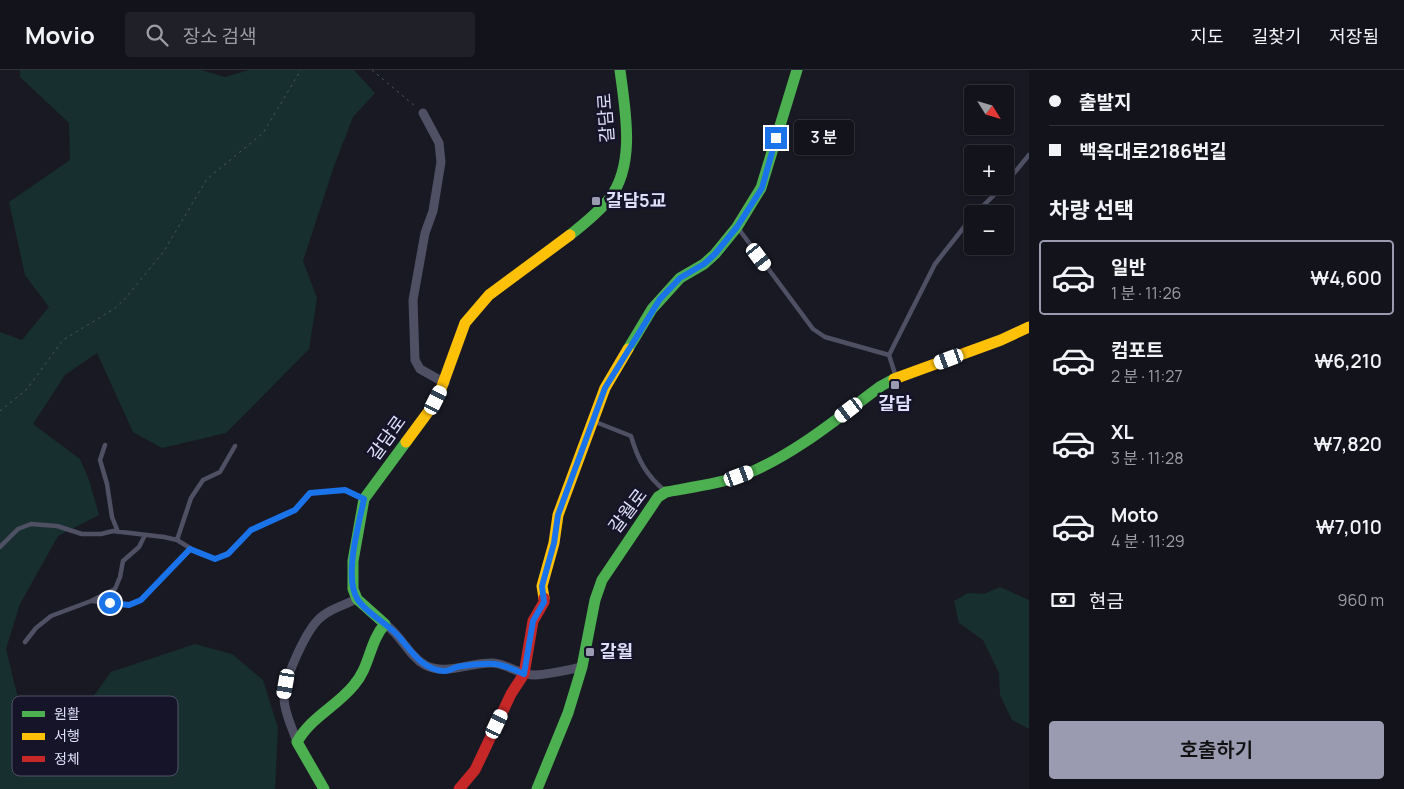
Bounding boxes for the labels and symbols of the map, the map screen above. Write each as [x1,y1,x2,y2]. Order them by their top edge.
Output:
north arrow [964,85,1014,135]
street label: 갈담로 [591,92,619,144]
callout: 3 분 [794,120,854,156]
route end [765,127,787,149]
place label: 갈담5교 [606,188,666,212]
marker: 갈담5교 [590,195,602,207]
car [743,241,774,273]
car [932,347,965,371]
marker: 갈담 [889,379,901,391]
car [422,383,449,417]
place label: 갈담 [878,391,912,415]
car [832,395,865,425]
street label: 갈담로 [362,410,411,465]
car [722,464,755,488]
street label: 갈월로 [603,483,652,537]
route start [99,592,121,614]
place label: 갈월 [600,639,633,663]
marker: 갈월 [584,646,596,658]
car [276,668,295,700]
legend [12,696,178,776]
text: 원활 [54,704,80,723]
car [483,707,510,741]
text: 서행 [54,726,80,745]
text: 정체 [54,749,80,768]

